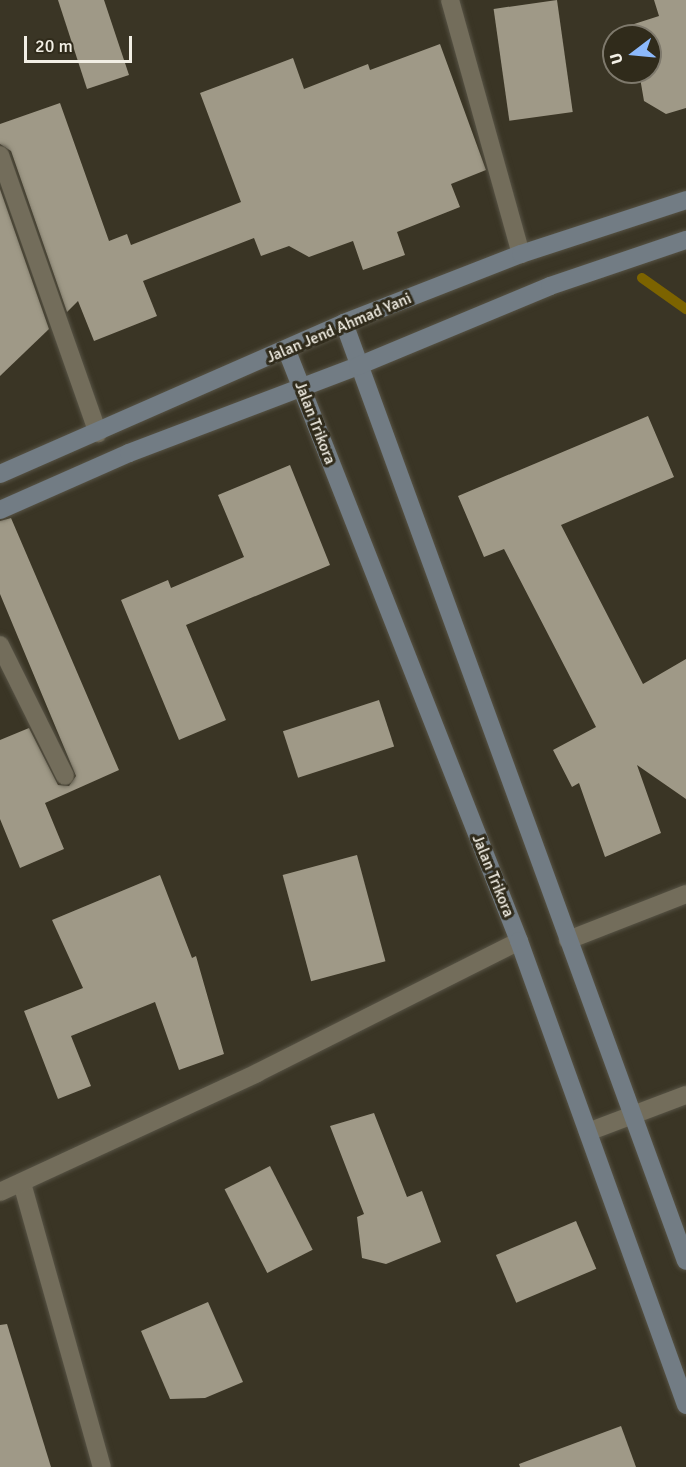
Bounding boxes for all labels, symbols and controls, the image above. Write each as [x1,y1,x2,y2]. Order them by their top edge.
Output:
scale bar [27,24,135,62]
north arrow [602,24,662,84]
text: 20 m [35,35,73,57]
text: U [606,50,628,66]
street label: Jalan Jend Ahmad Yani [264,289,414,367]
street label: Jalan Trikora [290,379,340,467]
street label: Jalan Trikora [468,832,518,920]

